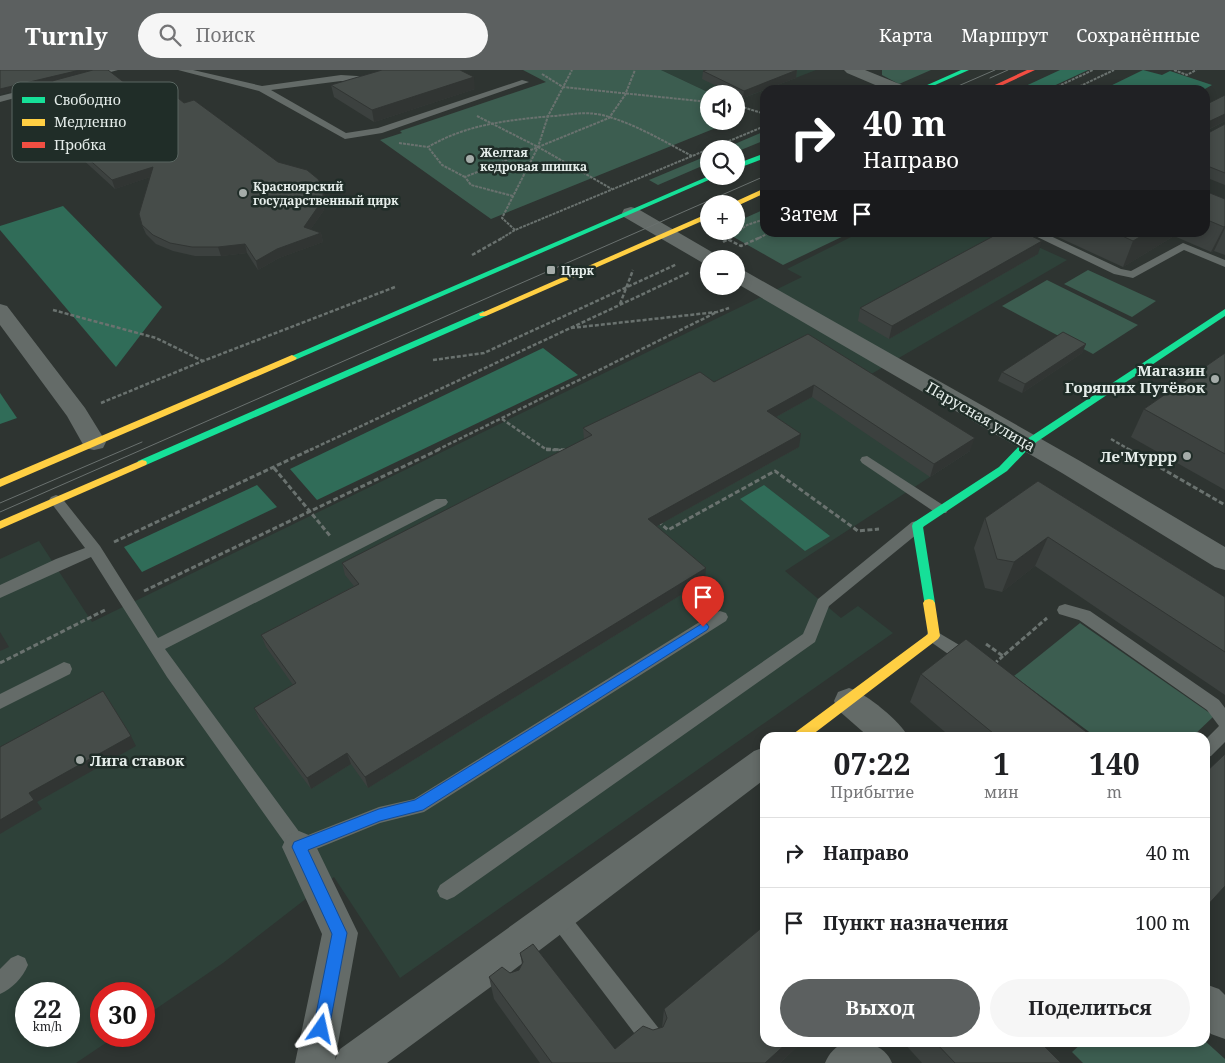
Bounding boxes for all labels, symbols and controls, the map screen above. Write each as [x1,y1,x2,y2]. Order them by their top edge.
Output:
search box [138,13,488,58]
text: Turnly [25,19,108,52]
icon: search [156,21,184,49]
text: Поиск [196,22,255,48]
text: Карта [879,23,933,47]
text: Маршрут [961,23,1048,47]
text: Сохранённые [1076,23,1200,47]
legend [12,82,178,162]
map controls [700,85,745,295]
button: sound [700,85,745,130]
text: Свободно [54,90,121,109]
text: 40 m [863,99,946,146]
icon: right [780,105,845,170]
text: Медленно [54,112,126,131]
text: Пробка [54,135,106,154]
button: search [700,140,745,185]
place label: Желтая кедровая шишка [480,144,587,175]
text: Направо [863,144,959,174]
marker: Желтая кедровая шишка [464,153,476,165]
place label: Красноярский государственный цирк [253,178,399,209]
marker: Красноярский государственный цирк [237,187,249,199]
button: + [700,195,745,240]
icon: arrive [848,200,876,228]
text: Затем [780,201,838,227]
button: − [700,250,745,295]
place label: Цирк [561,262,595,279]
marker: Цирк [545,264,557,276]
place label: Магазин Горящих Путёвок [1065,360,1206,397]
marker: Магазин Горящих Путёвок [1209,373,1221,385]
street label: Парусная улица [923,377,1039,455]
place label: Ле'Муррр [1100,446,1177,466]
marker: Ле'Муррр [1181,450,1193,462]
pin [682,576,724,627]
icon: arrive [689,583,717,611]
text: 07:22 [834,743,911,784]
text: 1 [993,743,1010,784]
text: 140 [1089,743,1140,784]
place label: Лига ставок [90,750,185,770]
marker: Лига ставок [74,754,86,766]
text: Прибытие [830,781,914,803]
text: мин [984,781,1019,803]
text: m [1107,781,1122,803]
icon: right [780,839,808,867]
text: Направо [823,840,909,866]
text: 40 m [1146,840,1190,866]
icon: arrive [780,909,808,937]
text: Пункт назначения [823,910,1008,936]
text: 100 m [1135,910,1190,936]
button: Выход [780,979,980,1037]
button: Поделиться [990,979,1190,1037]
speed limit sign: 30 [90,982,155,1047]
text: 22 [33,991,62,1025]
position arrow [294,1002,346,1054]
text: km/h [33,1018,62,1035]

